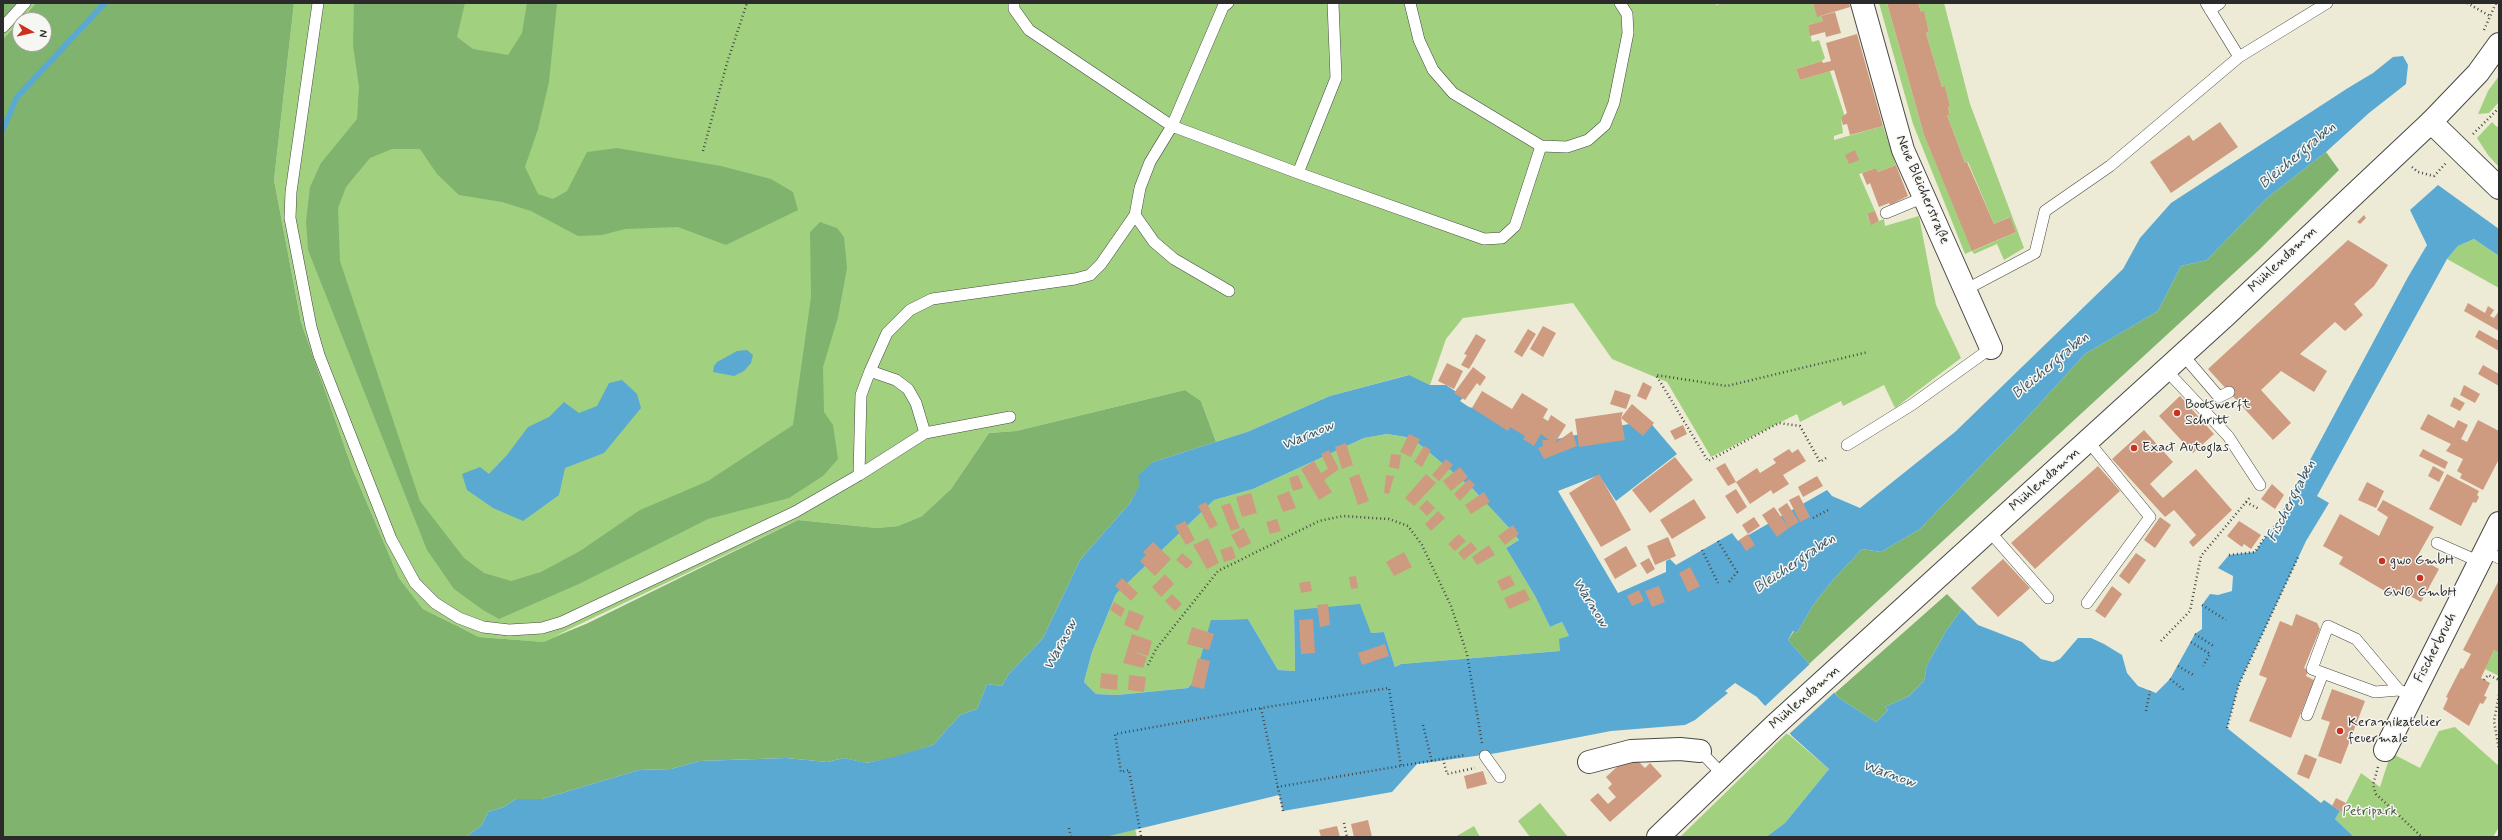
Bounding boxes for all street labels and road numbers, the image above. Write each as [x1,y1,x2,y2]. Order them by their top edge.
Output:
street label: Neue Bleicherstraße [1891,133,1953,247]
street label: Mühlendamm [2245,223,2321,297]
street label: Mühlendamm [2006,444,2084,516]
street label: Fischerbruch [2411,610,2461,686]
street label: Mühlendamm [1766,662,1844,734]

